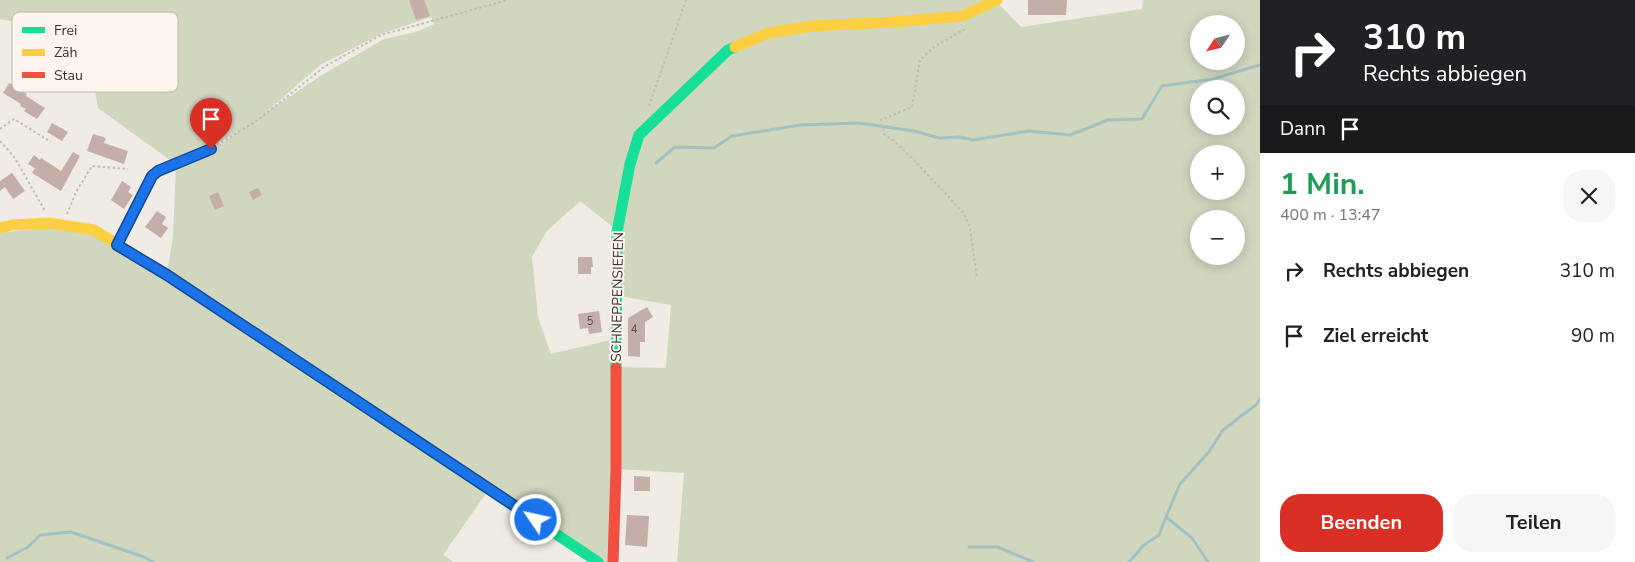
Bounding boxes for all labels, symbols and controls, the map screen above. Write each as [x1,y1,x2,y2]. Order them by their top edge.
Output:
legend [12,12,178,92]
text: 310 m [1363,14,1466,61]
north arrow [1190,15,1245,70]
map controls [1190,15,1245,265]
icon: right [1280,20,1345,85]
text: Frei [54,21,77,40]
text: Zäh [54,43,77,62]
text: Rechts abbiegen [1363,59,1527,89]
text: Stau [54,66,83,85]
button: search [1190,80,1245,135]
pin [190,98,232,149]
icon: arrive [197,105,225,133]
icon: arrive [1336,115,1364,143]
text: Dann [1280,116,1326,142]
button: + [1190,145,1245,200]
text: 1 Min. [1280,164,1365,205]
button: close [1563,170,1615,222]
text: 400 m · 13:47 [1280,204,1381,226]
button: − [1190,210,1245,265]
street label: SCHNEPPENSIEFEN [607,232,628,362]
icon: right [1280,257,1308,285]
text: Rechts abbiegen [1323,258,1469,284]
text: 310 m [1560,258,1615,284]
house number: 5 [587,314,594,329]
house number: 4 [631,322,638,337]
icon: arrive [1280,322,1308,350]
text: Ziel erreicht [1323,323,1428,349]
text: 90 m [1571,323,1615,349]
position arrow [509,493,561,545]
button: Beenden [1280,494,1443,552]
button: Teilen [1453,494,1615,552]

